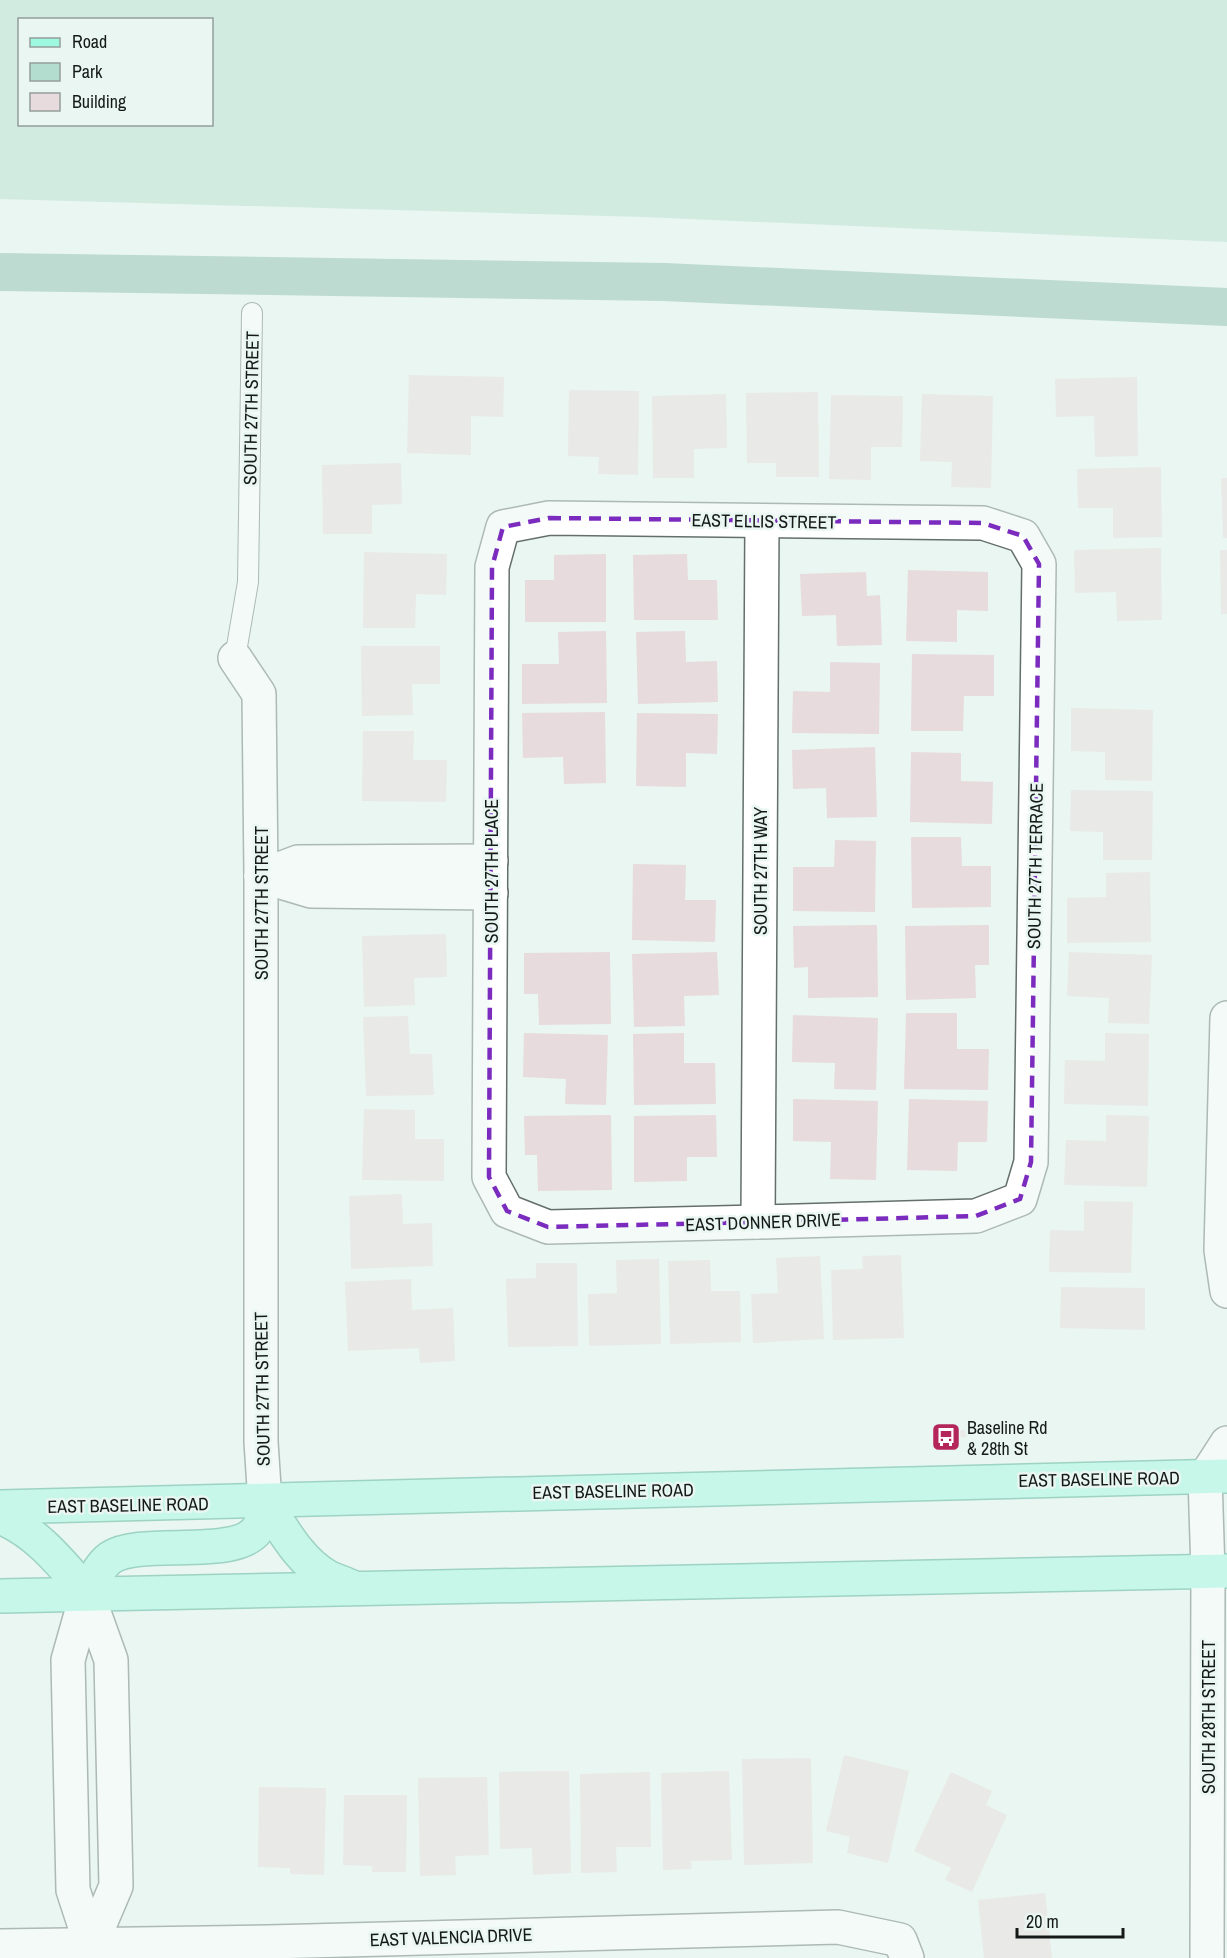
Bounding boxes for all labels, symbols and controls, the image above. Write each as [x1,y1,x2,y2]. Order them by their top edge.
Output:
legend [18,18,213,126]
text: Road [72,29,107,54]
text: Park [72,59,103,84]
text: Building [72,89,127,114]
street label: SOUTH 27TH STREET [237,331,265,485]
street label: EAST ELLIS STREET [691,507,837,535]
street label: SOUTH 27TH TERRACE [1021,783,1049,949]
street label: SOUTH 27TH PLACE [479,799,504,943]
street label: SOUTH 27TH WAY [748,807,773,935]
street label: SOUTH 27TH STREET [249,826,274,980]
street label: EAST DONNER DRIVE [685,1207,841,1237]
street label: SOUTH 27TH STREET [248,1312,276,1466]
place label: Baseline Rd & 28th St [967,1415,1047,1461]
bus stop icon: Baseline Rd & 28th St [930,1421,962,1453]
street label: EAST BASELINE ROAD [1018,1465,1180,1493]
street label: EAST BASELINE ROAD [532,1477,694,1505]
street label: EAST BASELINE ROAD [47,1491,209,1519]
street label: SOUTH 28TH STREET [1196,1640,1221,1794]
scale bar [1017,1901,1124,1939]
text: 20 m [1026,1909,1059,1934]
street label: EAST VALENCIA DRIVE [369,1922,533,1952]

